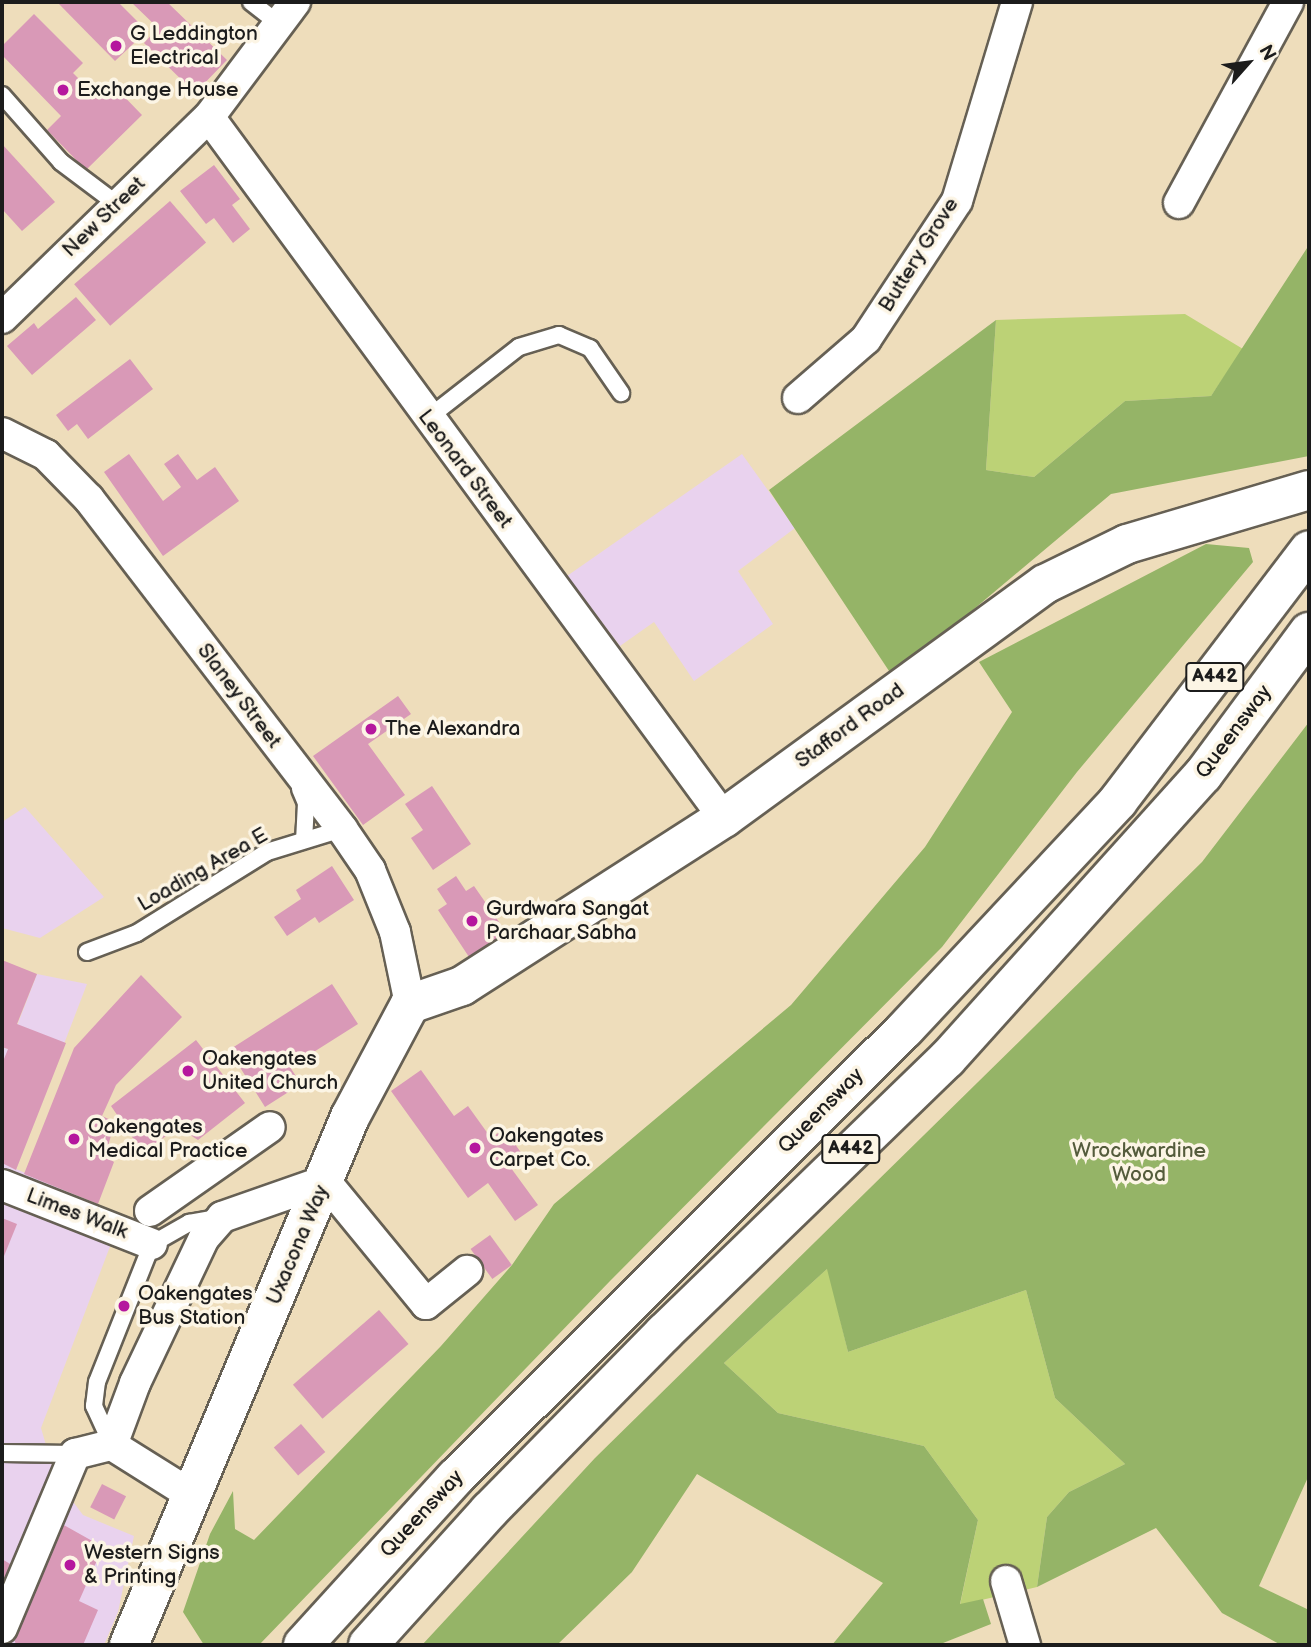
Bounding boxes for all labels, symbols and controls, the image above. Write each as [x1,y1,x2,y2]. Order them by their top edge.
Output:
place label: G Leddington Electrical [130,21,258,71]
north arrow [1213,28,1283,98]
marker: G Leddington Electrical [108,38,124,54]
text: N [1253,41,1280,65]
place label: Exchange House [77,77,238,103]
marker: Exchange House [55,82,71,98]
street label: New Street [57,171,151,263]
street label: Buttery Grove [873,193,965,317]
street label: Leonard Street [412,405,518,533]
street label: Slaney Street [191,638,287,754]
road number: A442 [1185,662,1245,692]
street label: Stafford Road [791,678,909,774]
street label: Queensway [1191,680,1277,784]
place label: The Alexandra [385,716,520,742]
marker: The Alexandra [363,721,379,737]
street label: Loading Area E [134,823,272,917]
place label: Gurdwara Sangat Parchaar Sabha [486,896,649,946]
marker: Gurdwara Sangat Parchaar Sabha [464,913,480,929]
place label: Oakengates United Church [202,1046,338,1096]
marker: Oakengates United Church [180,1063,196,1079]
street label: Queensway [773,1063,869,1159]
place label: Oakengates Medical Practice [88,1114,247,1164]
place label: Oakengates Carpet Co. [489,1123,604,1173]
marker: Oakengates Medical Practice [66,1131,82,1147]
road number: A442 [821,1134,881,1164]
park label: Wrockwardine Wood [1072,1138,1206,1188]
marker: Oakengates Carpet Co. [467,1140,483,1156]
street label: Uxacona Way [261,1181,335,1309]
street label: Limes Walk [22,1183,132,1245]
place label: Oakengates Bus Station [138,1281,253,1331]
marker: Oakengates Bus Station [116,1298,132,1314]
street label: Queensway [375,1465,469,1563]
place label: Western Signs & Printing [84,1540,220,1590]
marker: Western Signs & Printing [62,1557,78,1573]

